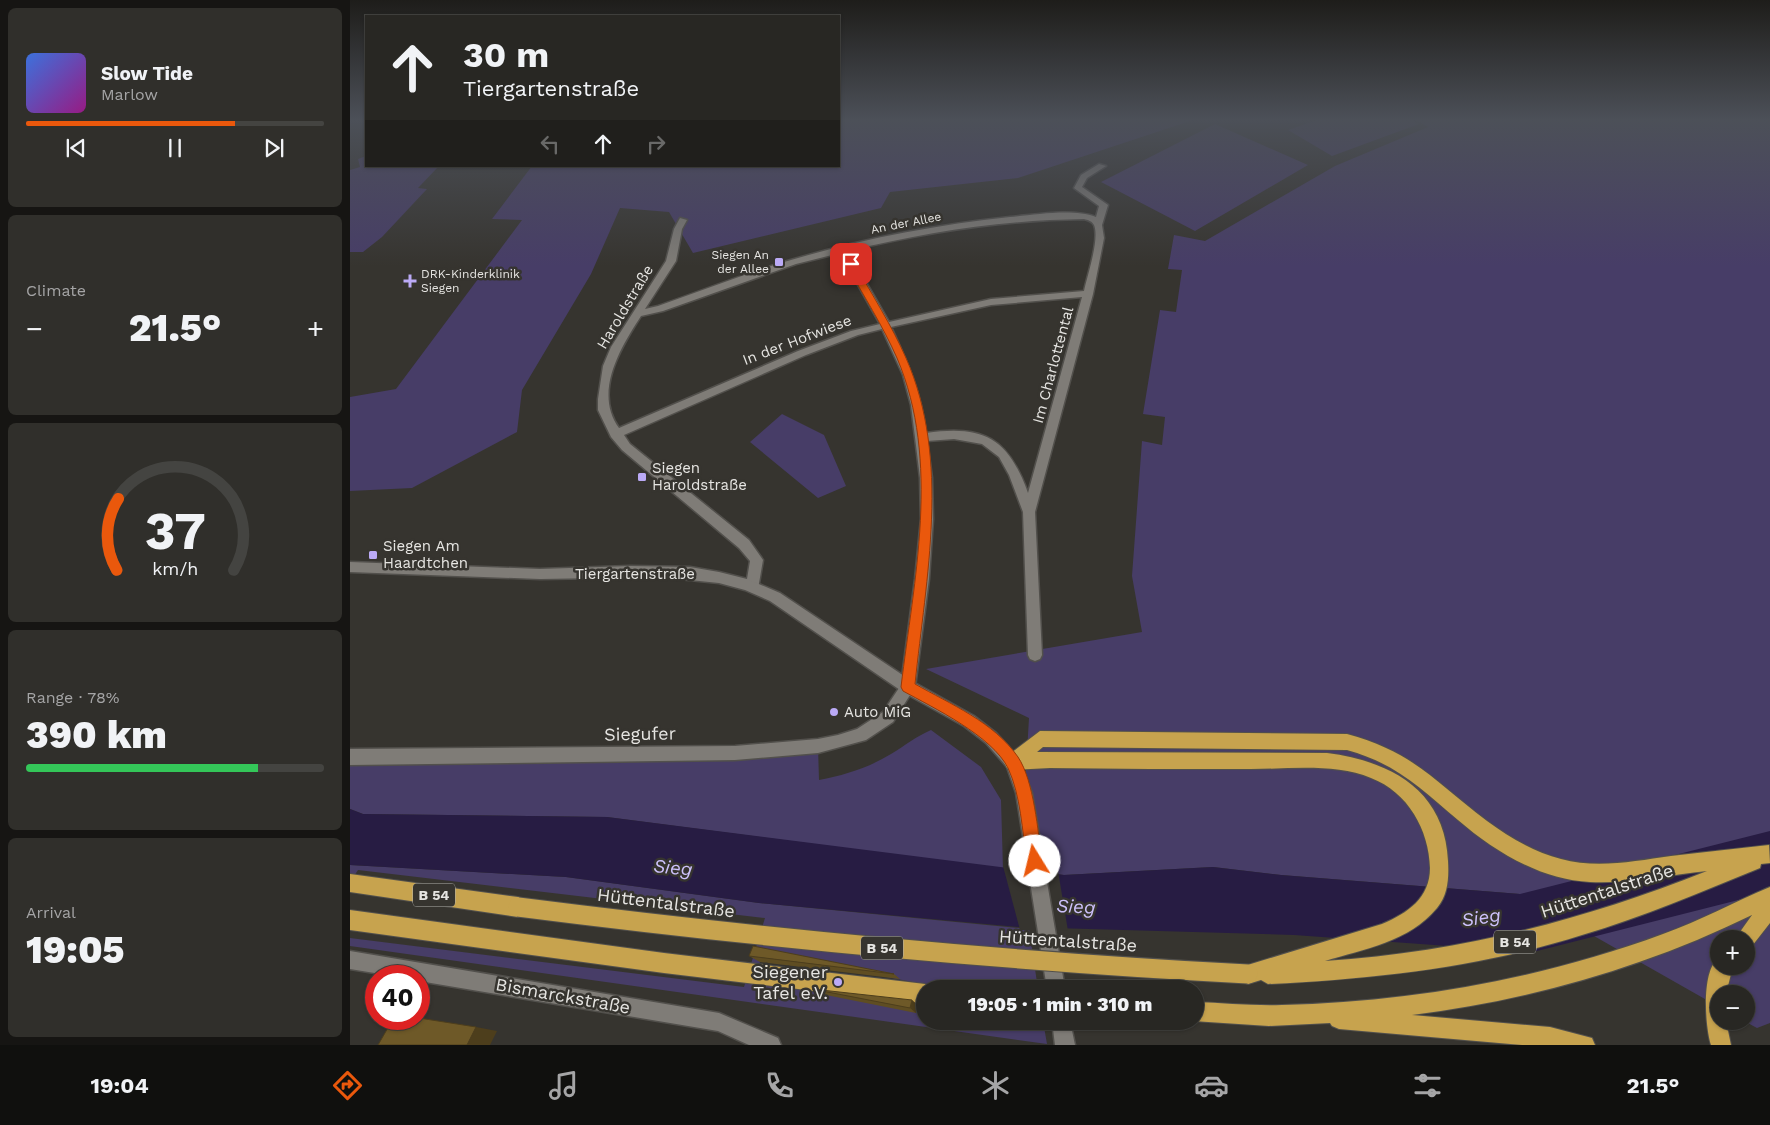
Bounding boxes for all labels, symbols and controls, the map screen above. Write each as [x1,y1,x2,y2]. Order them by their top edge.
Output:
text: 30 m [463,34,549,76]
icon: ahead [380,35,445,100]
text: Slow Tide [101,62,193,85]
text: Tiergartenstraße [463,76,639,101]
text: Marlow [101,85,158,104]
icon: left [536,130,564,158]
icon: ahead [589,130,617,158]
icon: right [642,130,670,158]
icon: previous [62,134,90,162]
icon: pause [161,134,189,162]
icon: next [260,134,288,162]
street label: An der Allee [870,209,942,237]
pin [830,243,872,285]
place label: Siegen An der Allee [712,248,769,276]
icon: arrive [837,250,865,278]
marker: Siegen An der Allee [773,256,785,268]
street label: Haroldstraße [593,262,657,352]
place label: DRK-Kinderklinik Siegen [421,267,520,295]
marker: DRK-Kinderklinik Siegen [403,274,417,288]
text: Climate [26,281,86,300]
street label: Im Charlottental [1029,304,1077,425]
text: 21.5° [129,306,221,350]
street label: In der Hofwiese [740,311,854,369]
text: − [26,312,43,345]
text: + [307,312,324,345]
place label: Siegen Haroldstraße [652,459,747,494]
marker: Siegen Haroldstraße [636,471,648,483]
text: 37 [145,501,206,562]
place label: Siegen Am Haardtchen [383,537,468,572]
marker: Siegen Am Haardtchen [367,549,379,561]
text: km/h [152,558,198,579]
street label: Tiergartenstraße [575,565,695,583]
text: Range · 78% [26,688,119,707]
place label: Auto MiG [844,703,911,721]
marker: Auto MiG [828,706,840,718]
text: 390 km [26,713,167,757]
street label: Siegufer [604,722,676,745]
position arrow [1008,834,1060,886]
water label: Sieg [652,854,694,881]
street label: Hüttentalstraße [1538,859,1676,922]
road number: B 54 [413,884,455,906]
street label: Hüttentalstraße [596,884,736,921]
water label: Sieg [1056,894,1097,919]
text: Arrival [26,903,76,922]
water label: Sieg [1460,903,1503,932]
street label: Hüttentalstraße [998,925,1138,956]
text: 19:05 [26,928,125,972]
road number: B 54 [1494,930,1536,954]
map controls [1710,930,1755,1030]
button: + [1710,930,1755,975]
road number: B 54 [861,936,903,960]
place label: Siegener Tafel e.V. [753,961,828,1003]
speed limit sign: 40 [365,965,430,1030]
street label: Bismarckstraße [494,973,632,1018]
marker: Siegener Tafel e.V. [832,976,844,988]
button: − [1710,985,1755,1030]
text: 19:05 · 1 min · 310 m [968,993,1152,1016]
icon: directions [330,1068,365,1103]
icon: music [546,1068,581,1103]
icon: phone [762,1068,797,1103]
icon: climate [978,1068,1013,1103]
icon: car [1194,1068,1229,1103]
icon: filters [1410,1068,1445,1103]
text: 19:04 [91,1073,149,1098]
text: 21.5° [1627,1073,1679,1098]

